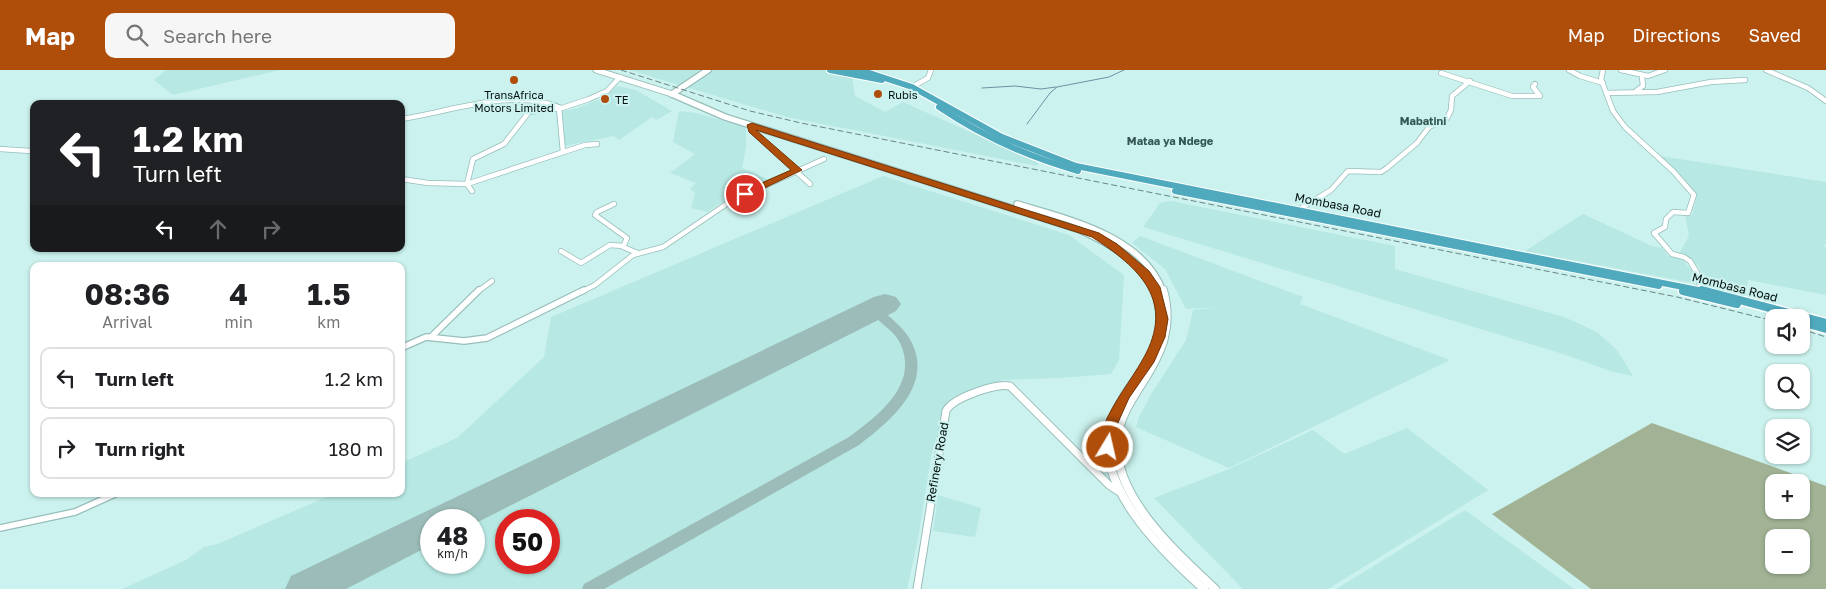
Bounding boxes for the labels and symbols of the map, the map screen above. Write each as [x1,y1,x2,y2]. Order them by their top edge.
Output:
marker: TransAfrica Motors Limited [508,74,520,86]
place label: TransAfrica Motors Limited [474,88,554,114]
marker: Rubis [872,88,884,100]
place label: Rubis [888,88,918,101]
marker: TE [599,93,611,105]
place label: TE [615,93,629,106]
district label: Mabatini [1400,114,1446,127]
district label: Mataa ya Ndege [1127,134,1214,147]
pin [724,173,766,215]
street label: Mombasa Road [1293,189,1383,221]
street label: Mombasa Road [1691,269,1779,305]
position arrow [1081,420,1133,472]
street label: Refinery Road [923,421,951,503]
speed limit sign: 50 [495,509,560,574]

